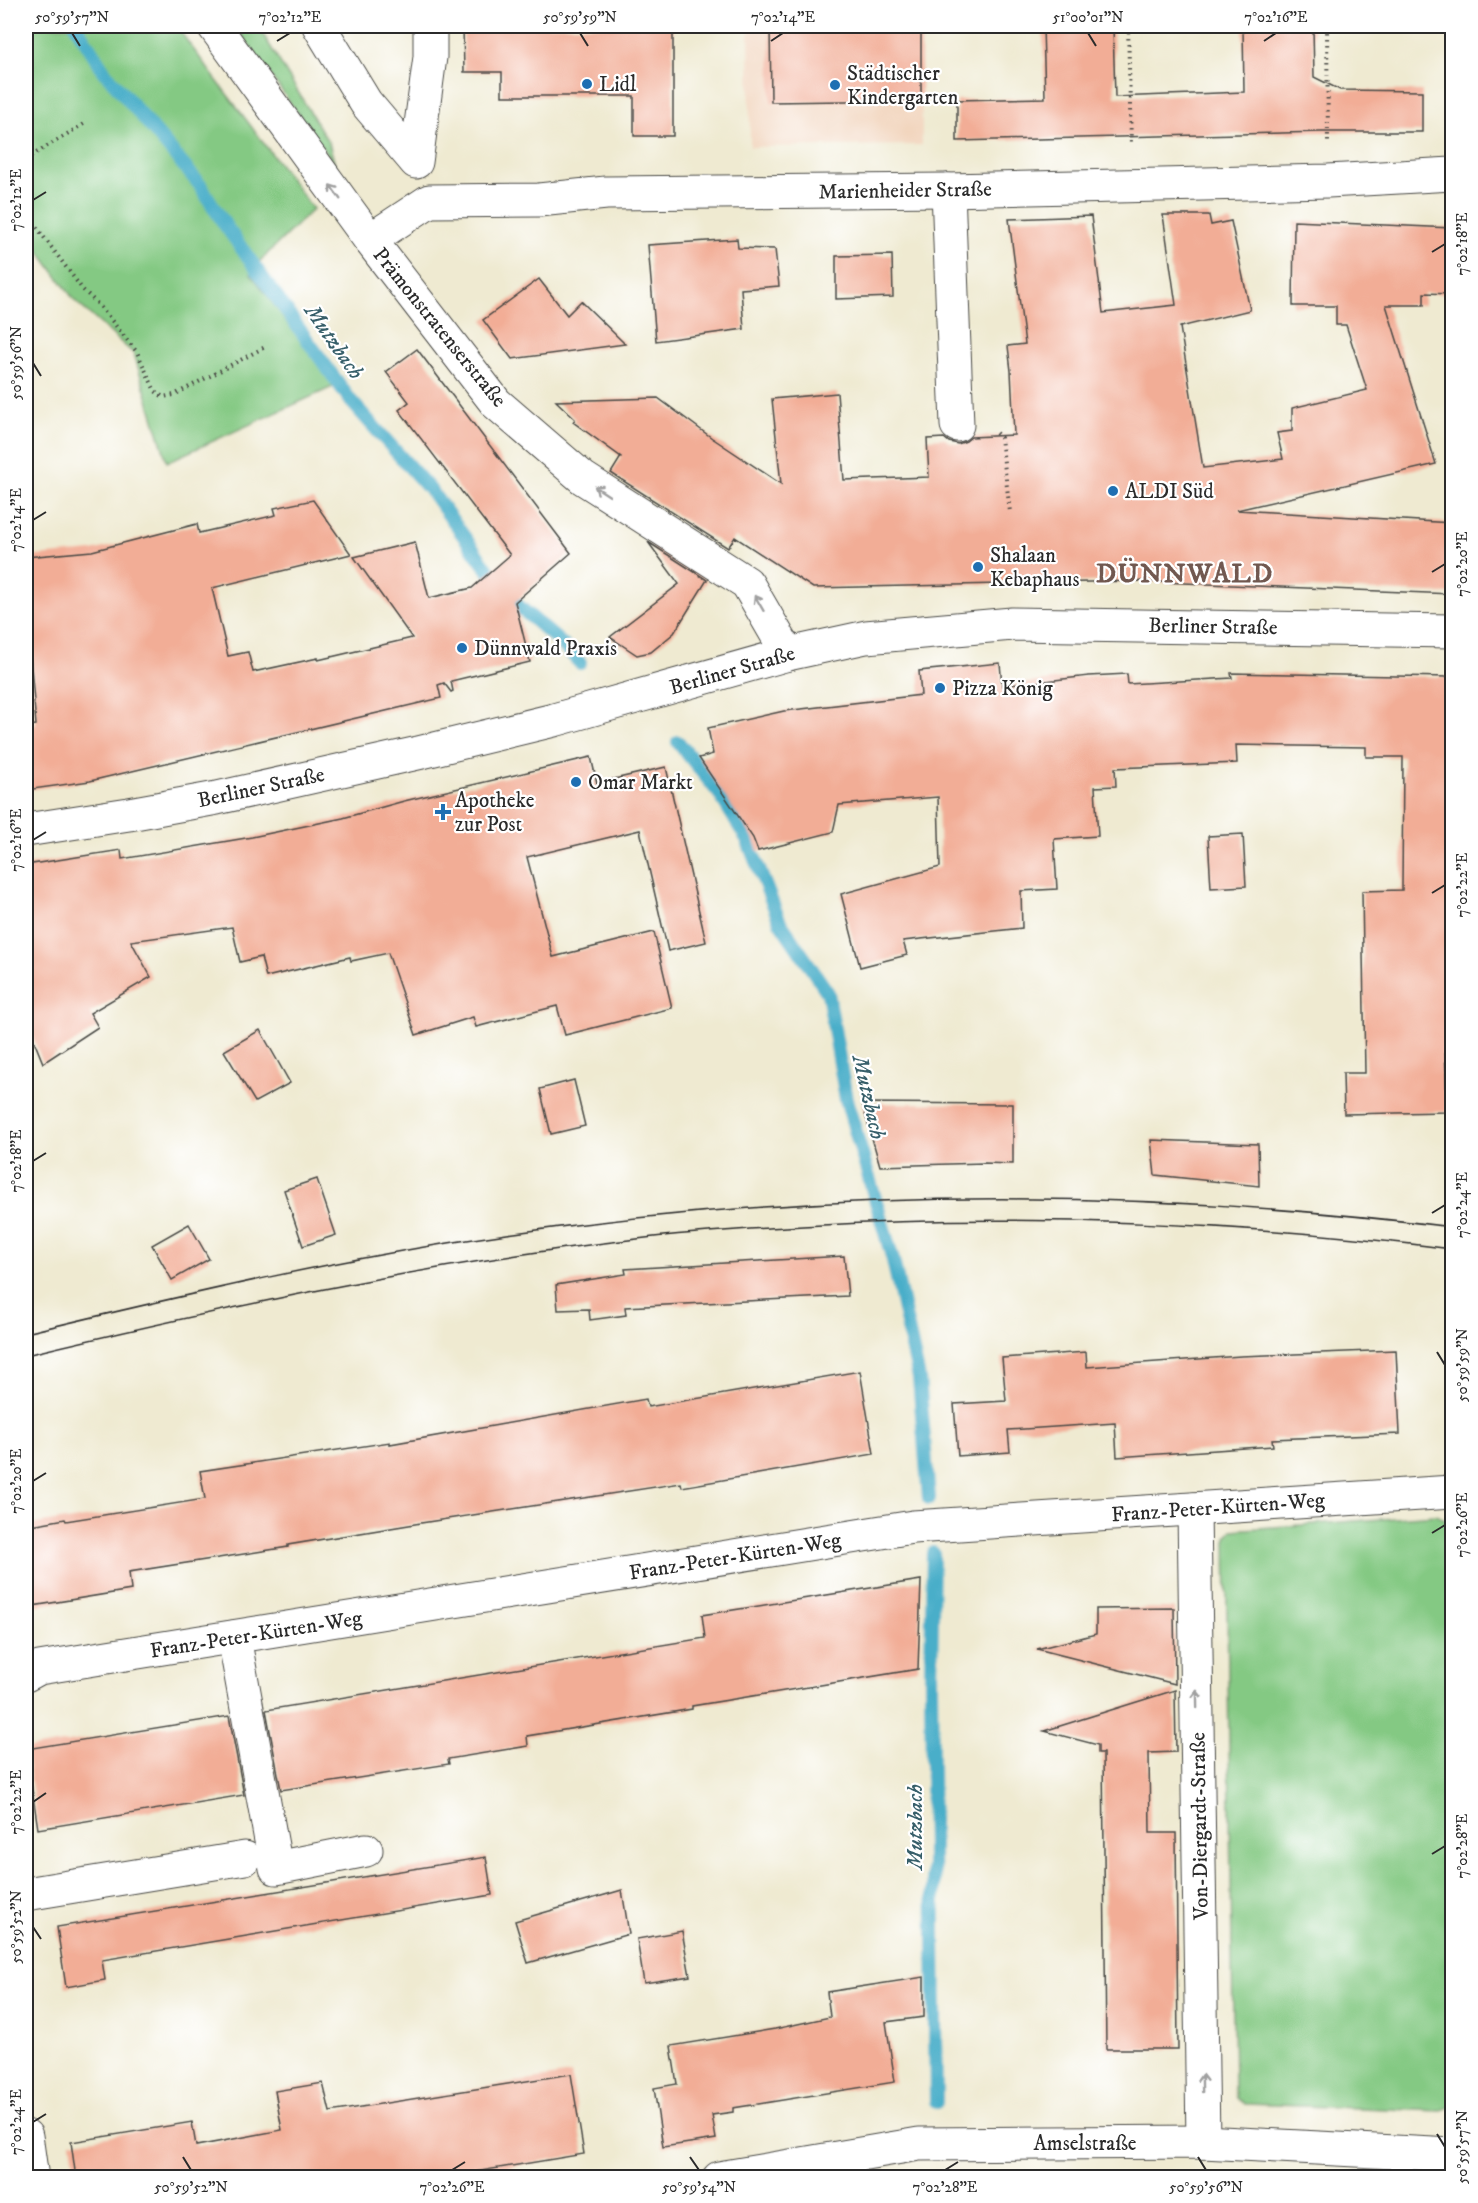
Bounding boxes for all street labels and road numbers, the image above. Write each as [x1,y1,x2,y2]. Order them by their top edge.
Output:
street label: Marienheider Straße [818,176,992,206]
street label: Prämonstratenserstraße [367,242,512,413]
street label: Berliner Straße [1148,613,1278,641]
street label: Berliner Straße [667,641,798,701]
street label: Berliner Straße [195,762,327,814]
street label: Franz-Peter-Kürten-Weg [1110,1488,1327,1528]
street label: Franz-Peter-Kürten-Weg [627,1527,844,1587]
street label: Franz-Peter-Kürten-Weg [148,1605,365,1665]
street label: Von-Diergardt-Straße [1185,1732,1215,1921]
street label: Amselstraße [1033,2131,1137,2157]

